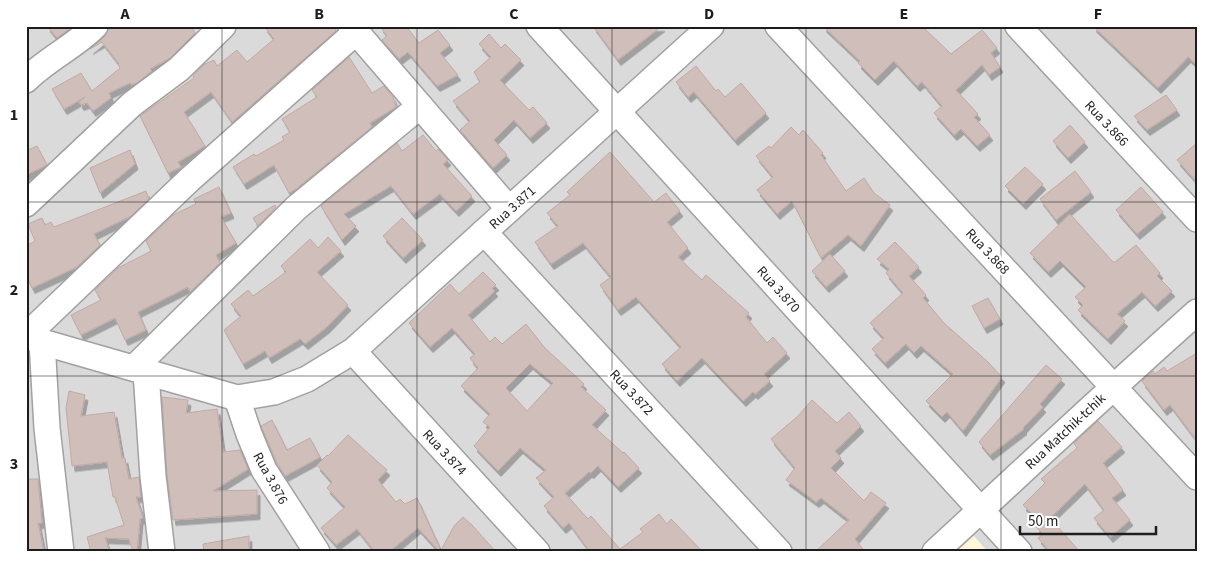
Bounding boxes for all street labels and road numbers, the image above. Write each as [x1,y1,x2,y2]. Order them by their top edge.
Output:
street label: Rua 3.866 [1080,96,1133,151]
street label: Rua 3.871 [485,181,540,234]
street label: Rua 3.868 [961,224,1014,279]
street label: Rua 3.870 [752,262,805,317]
street label: Rua 3.872 [605,365,658,420]
street label: Rua Matchik-tchik [1021,389,1110,474]
street label: Rua 3.874 [418,425,471,480]
street label: Rua 3.876 [248,449,293,508]

